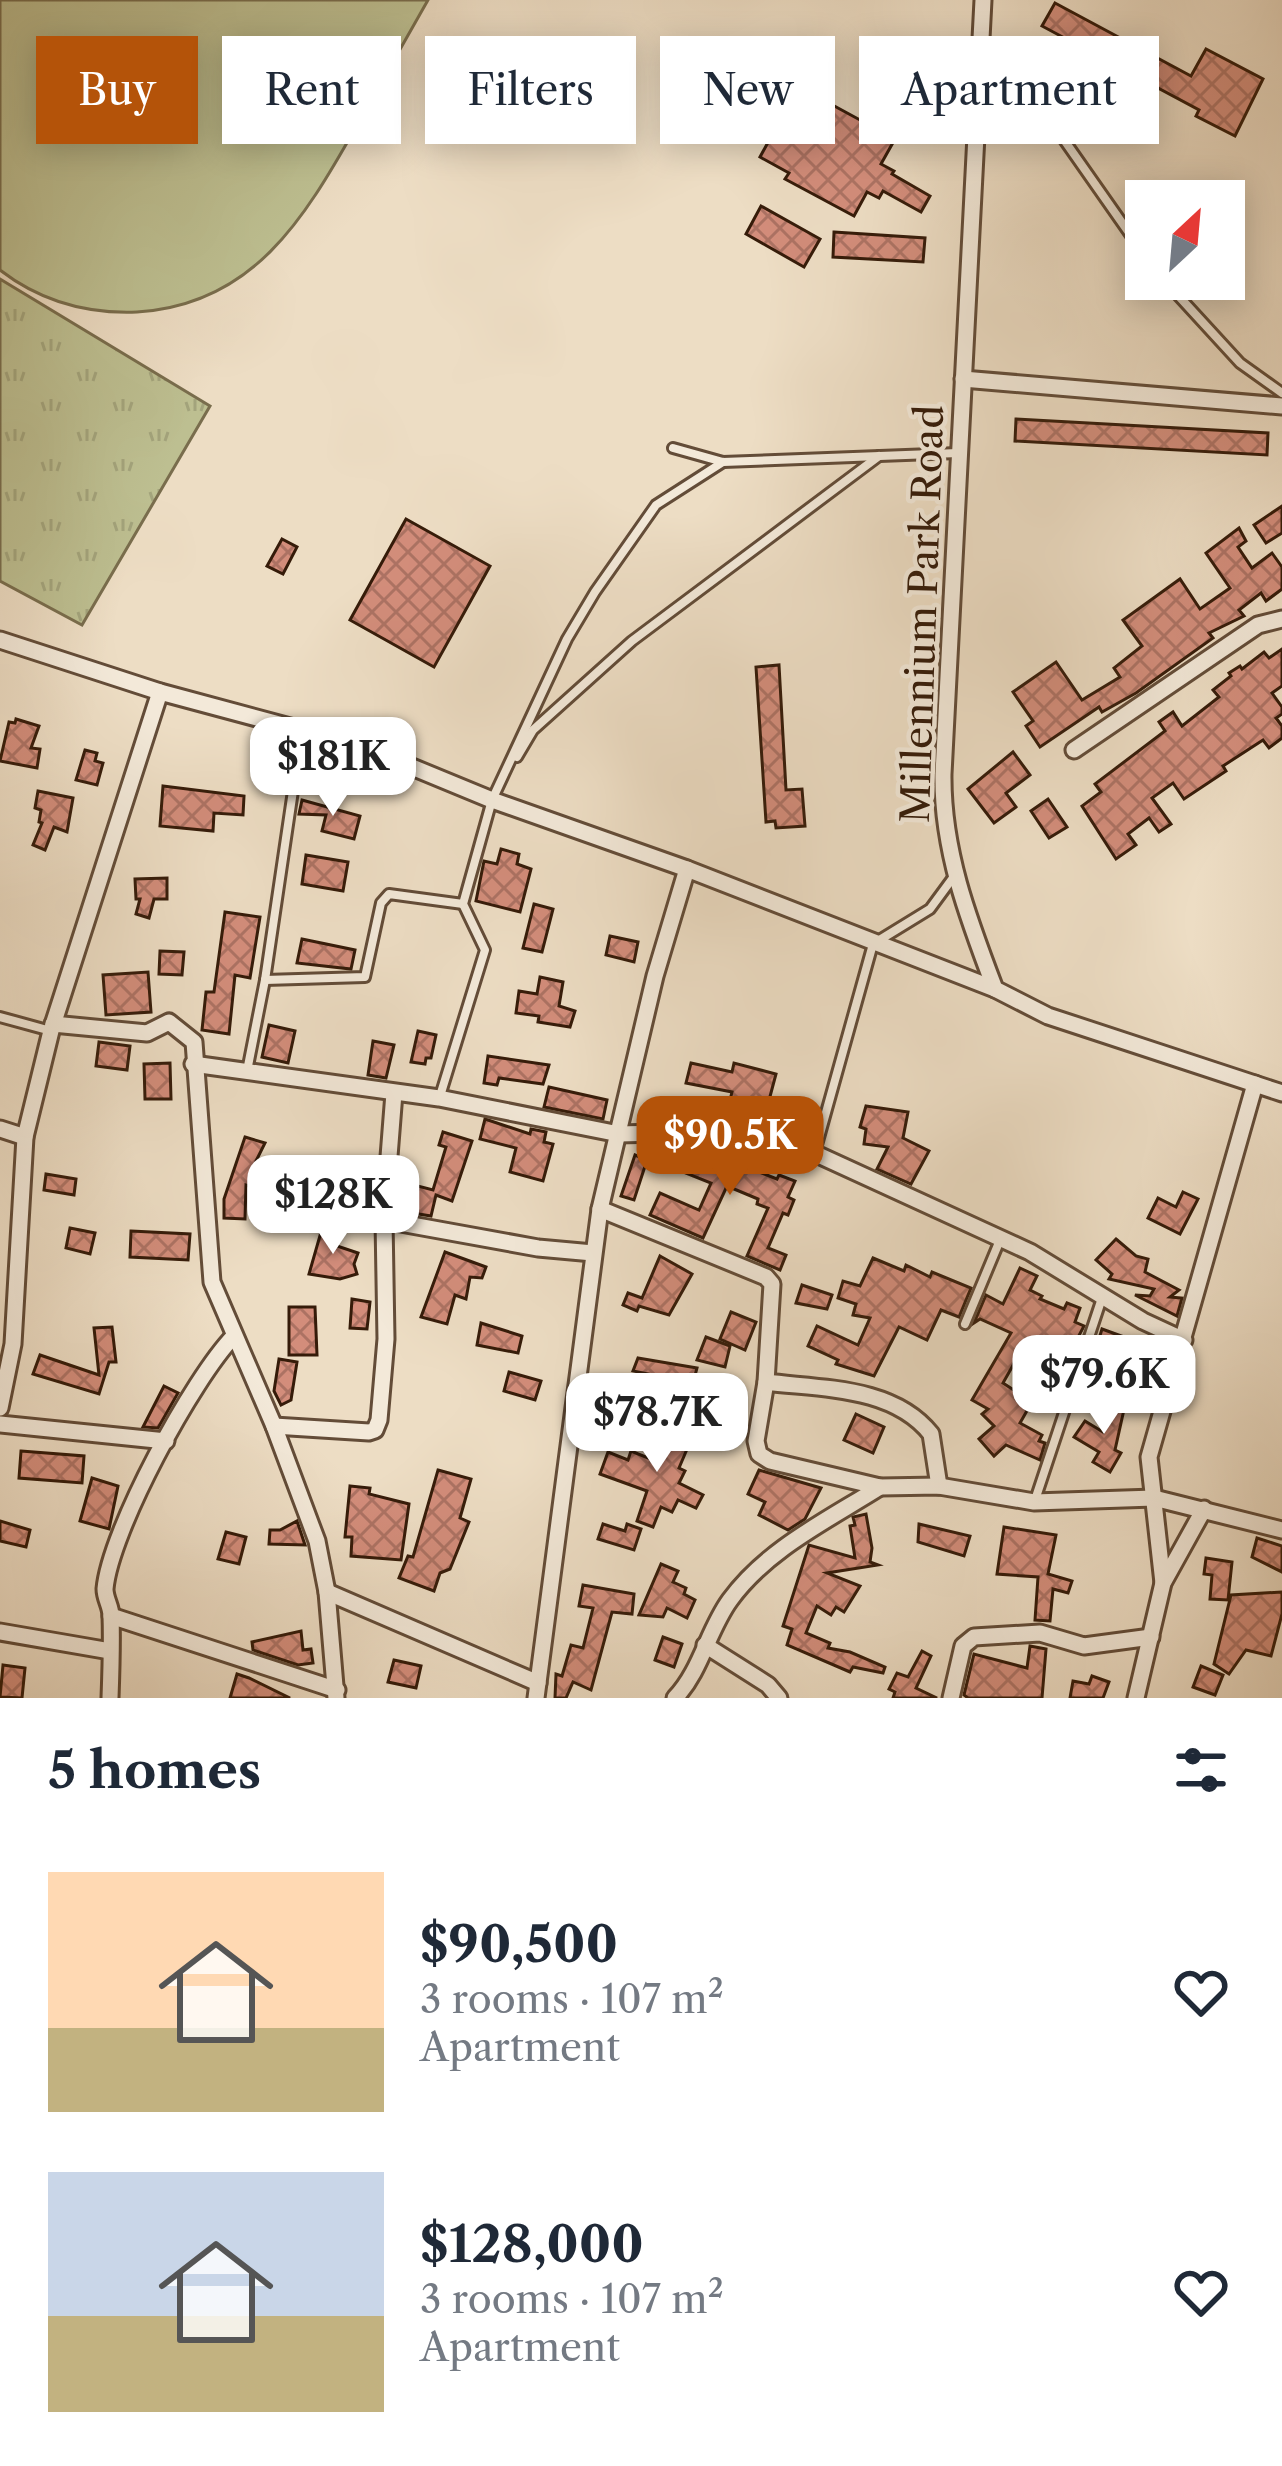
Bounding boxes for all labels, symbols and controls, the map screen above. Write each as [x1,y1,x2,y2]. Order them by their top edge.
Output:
chip: Buy [36,36,198,144]
chip: Rent [222,36,401,144]
chip: Filters [425,36,636,144]
chip: New [660,36,835,144]
chip: Apartment [859,36,1159,144]
north arrow [1125,180,1245,300]
map controls [1125,180,1245,300]
street label: Millennium Park Road [891,404,953,824]
pin: $181K [249,717,417,819]
text: $181K [277,732,389,780]
pin: $90.5K [632,1096,828,1198]
text: $90.5K [664,1111,796,1159]
pin: $128K [249,1155,417,1257]
text: $128K [274,1170,392,1218]
pin: $79.6K [1006,1335,1202,1437]
text: $79.6K [1039,1350,1169,1398]
pin: $78.7K [559,1373,755,1475]
text: $78.7K [593,1388,721,1436]
icon: filters [1168,1737,1234,1803]
text: 5 homes [48,1739,261,1801]
text: $90,500 [420,1913,618,1975]
icon: home [144,1920,288,2064]
icon: heart [1168,1959,1234,2025]
text: 3 rooms · 107 m² [420,1975,724,2023]
text: Apartment [420,2023,620,2071]
text: $128,000 [420,2213,644,2275]
icon: home [144,2220,288,2364]
icon: heart [1168,2259,1234,2325]
text: 3 rooms · 107 m² [420,2275,724,2323]
text: Apartment [420,2323,620,2371]

